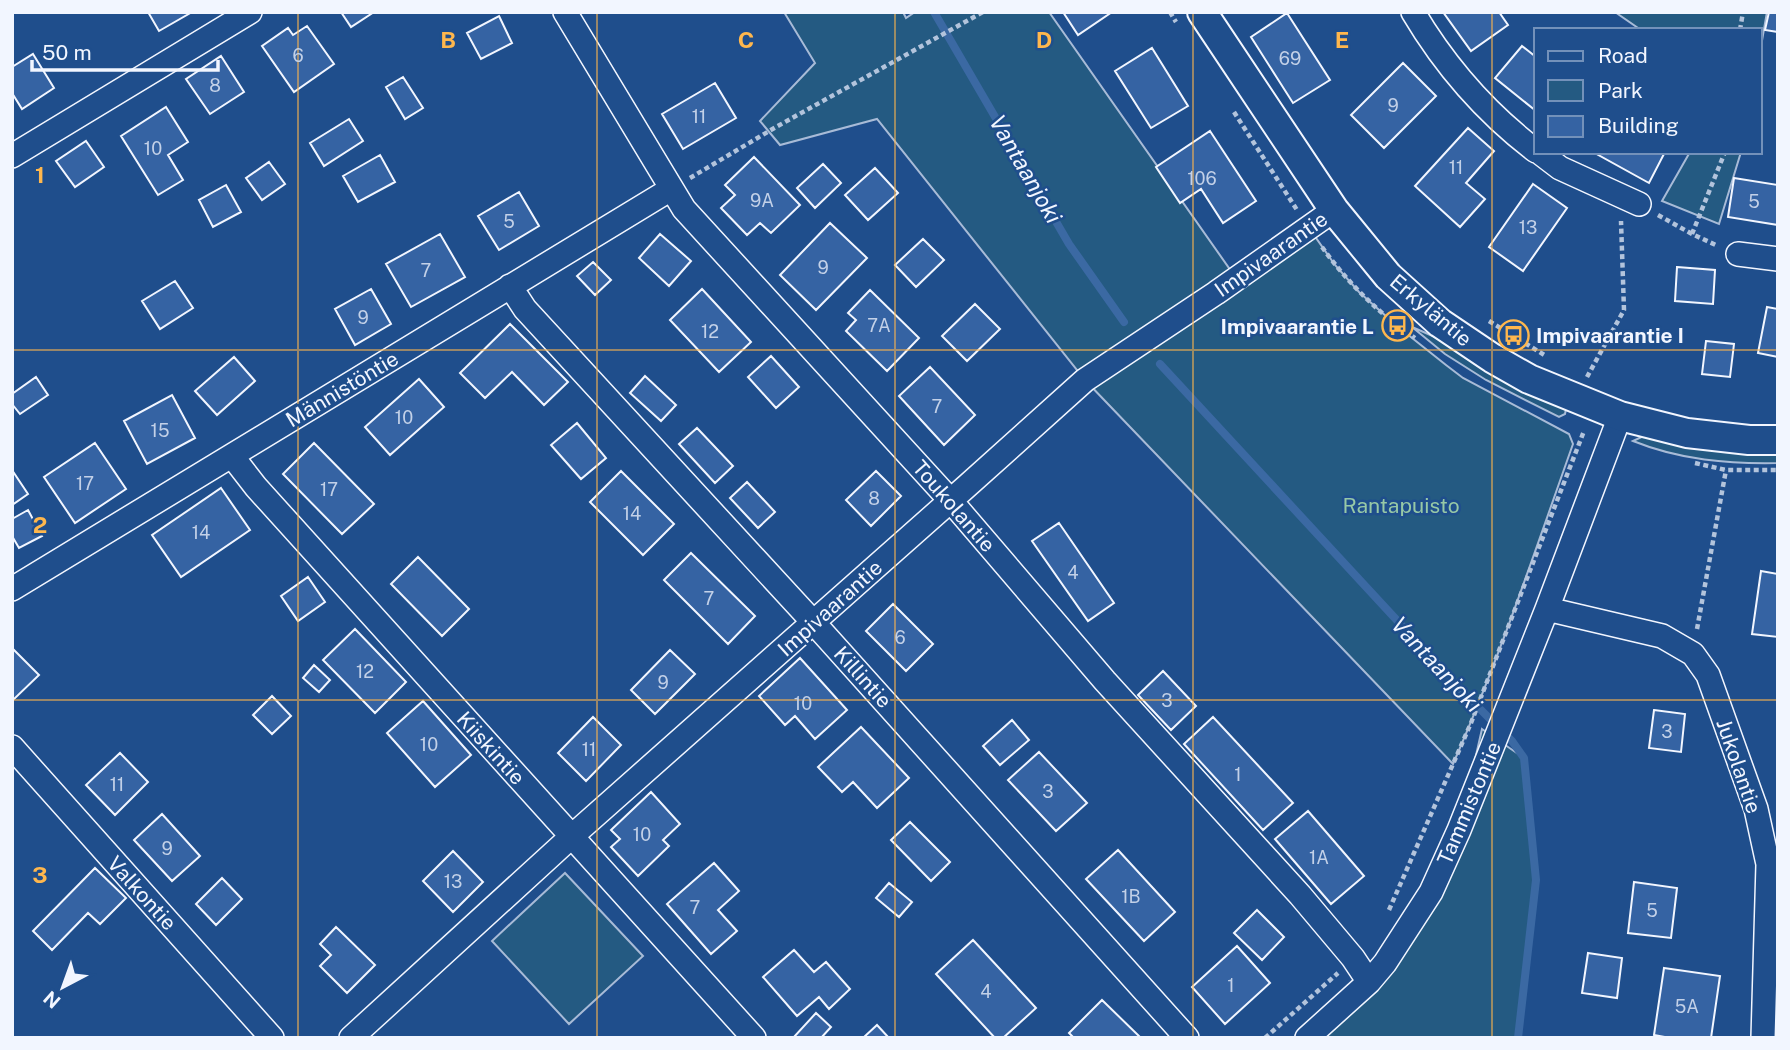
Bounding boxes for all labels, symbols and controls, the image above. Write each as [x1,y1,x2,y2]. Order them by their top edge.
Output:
text: B [440,26,456,53]
text: C [738,26,754,53]
text: D [1036,26,1052,53]
text: E [1335,26,1349,53]
scale bar [32,28,217,72]
legend [1534,28,1762,154]
text: 50 m [42,40,92,65]
text: Road [1598,43,1648,68]
house number: 6 [292,45,304,66]
house number: 69 [1279,48,1301,69]
house number: 8 [209,75,221,96]
text: Park [1598,78,1643,103]
house number: 9 [1387,95,1399,116]
house number: 11 [692,106,706,127]
water label: Vantaanjoki [984,110,1068,228]
text: Building [1598,113,1679,138]
house number: 10 [144,138,162,159]
house number: 11 [1449,157,1463,178]
text: 1 [35,161,45,188]
house number: 106 [1187,168,1217,189]
house number: 9A [750,190,774,211]
house number: 5 [1748,191,1760,212]
street label: Impivaarantie [1210,206,1332,302]
house number: 5 [503,211,515,232]
house number: 13 [1519,217,1537,238]
house number: 9 [817,257,829,278]
house number: 7 [421,260,431,281]
street label: Erkyläntie [1385,269,1477,351]
house number: 9 [357,307,369,328]
bus stop icon: Impivaarantie L [1380,309,1414,343]
place label: Impivaarantie L [1220,314,1374,339]
house number: 7A [867,315,891,336]
bus stop icon: Impivaarantie I [1496,318,1530,352]
house number: 12 [701,321,719,342]
place label: Impivaarantie I [1536,323,1684,348]
street label: Männistöntie [281,346,403,432]
house number: 7 [932,396,942,417]
house number: 10 [395,407,413,428]
house number: 15 [151,420,169,441]
street label: Toukolantie [907,455,1001,557]
house number: 17 [76,473,94,494]
house number: 17 [320,479,338,500]
house number: 8 [868,488,880,509]
park label: Rantapuisto [1342,493,1460,518]
house number: 14 [623,503,641,524]
text: 2 [33,511,47,538]
house number: 14 [192,522,210,543]
street label: Impivaarantie [773,555,887,661]
house number: 4 [1067,562,1079,583]
house number: 7 [704,588,714,609]
water label: Vantaanjoki [1386,611,1488,718]
house number: 6 [894,627,906,648]
street label: Killintie [829,641,897,713]
house number: 12 [356,661,374,682]
house number: 9 [657,672,669,693]
house number: 3 [1161,690,1173,711]
house number: 10 [794,693,812,714]
street label: Kiiskintie [452,706,530,790]
street label: Jukolantie [1711,715,1767,817]
house number: 3 [1661,721,1673,742]
house number: 10 [420,734,438,755]
street label: Tammistontie [1432,738,1506,868]
house number: 11 [582,739,596,760]
house number: 1 [1234,764,1242,785]
house number: 11 [110,774,124,795]
house number: 3 [1042,781,1054,802]
house number: 10 [633,824,651,845]
house number: 9 [161,838,173,859]
house number: 1A [1309,847,1329,868]
street label: Valkontie [102,851,182,935]
text: 3 [32,861,48,888]
house number: 13 [444,871,462,892]
house number: 1B [1121,886,1141,907]
house number: 7 [690,897,700,918]
house number: 5 [1646,900,1658,921]
north arrow [28,952,98,1022]
house number: 1 [1227,975,1235,996]
house number: 4 [980,981,992,1002]
text: N [39,987,65,1013]
house number: 5A [1675,996,1699,1017]

